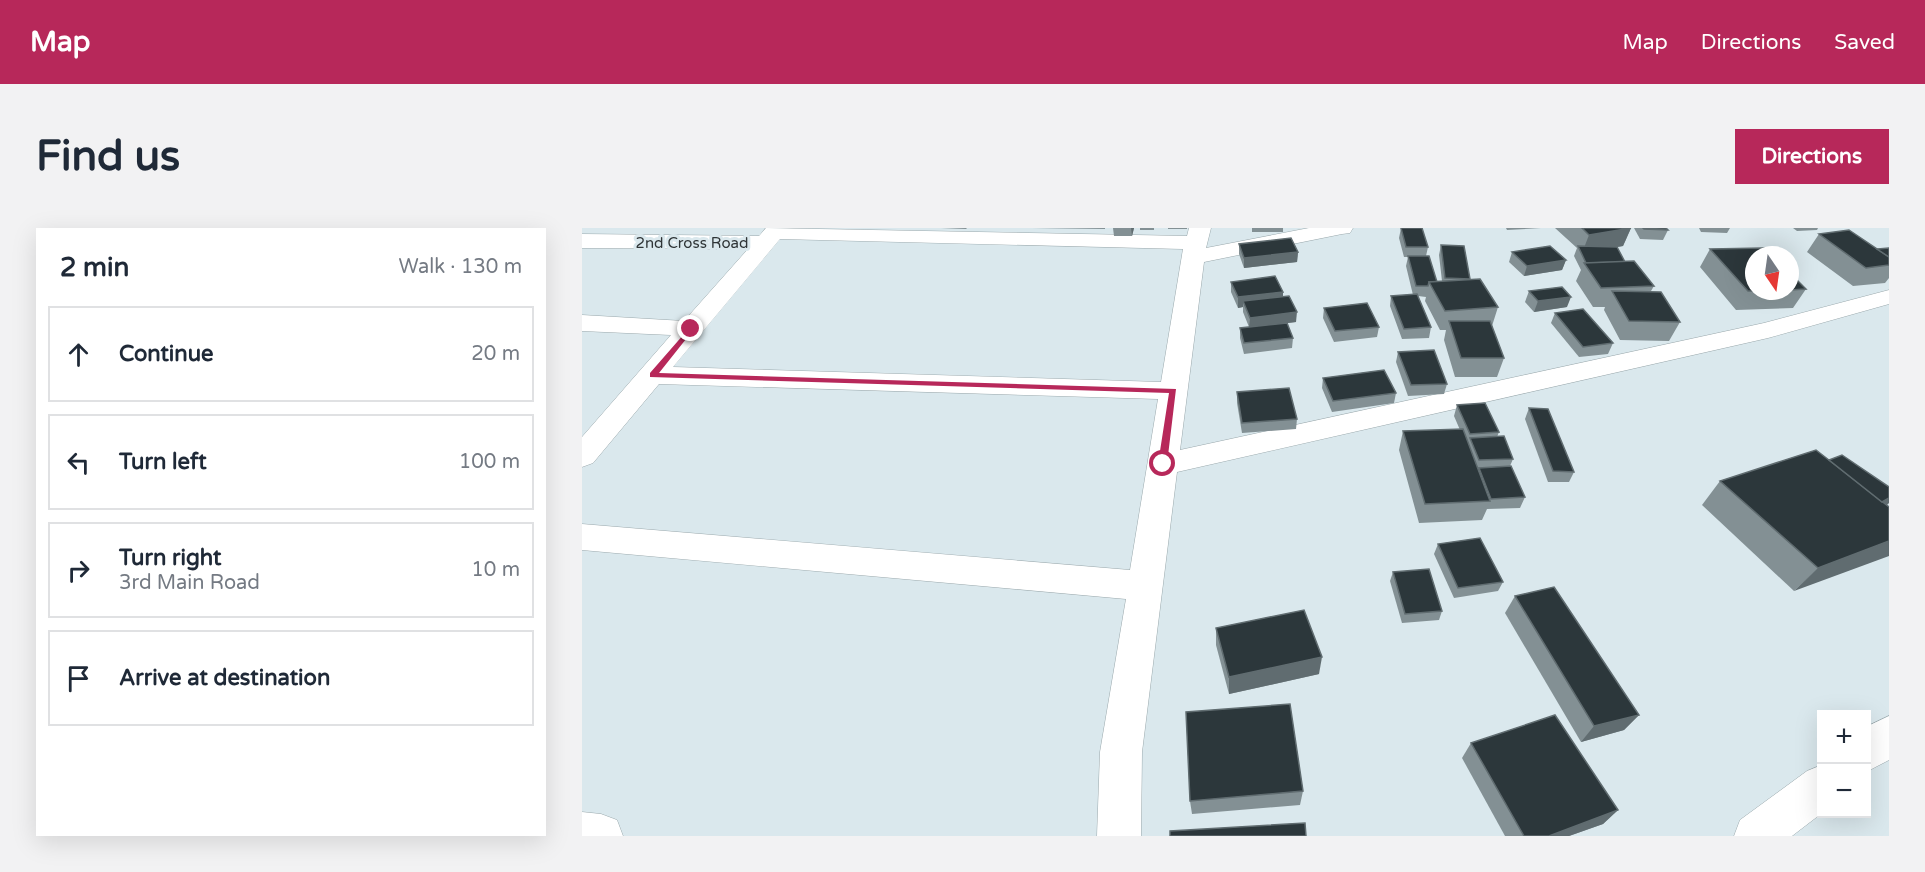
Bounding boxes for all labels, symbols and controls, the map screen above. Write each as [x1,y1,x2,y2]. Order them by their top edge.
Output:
text: Map [30,25,90,59]
text: Map [1622,30,1668,55]
text: Directions [1701,30,1801,55]
text: Saved [1834,30,1895,55]
button: Directions [1735,129,1889,184]
text: Find us [36,131,180,182]
street label: 2nd Cross Road [636,234,748,252]
north arrow [1745,246,1799,300]
text: 2 min [60,252,129,283]
text: Walk · 130 m [399,255,522,279]
route end [677,315,703,341]
icon: ahead [62,338,95,371]
text: Continue [119,341,214,367]
text: 20 m [471,342,520,366]
icon: left [62,446,95,479]
text: Turn left [119,449,207,475]
text: 100 m [459,450,520,474]
route start [1149,450,1175,476]
text: Turn right [119,545,221,571]
icon: right [62,554,95,587]
text: 10 m [471,558,520,582]
text: 3rd Main Road [119,571,260,595]
icon: arrive [62,662,95,695]
text: Arrive at destination [119,665,330,691]
map controls [1817,710,1871,818]
button: + [1817,710,1871,764]
button: − [1817,764,1871,818]

